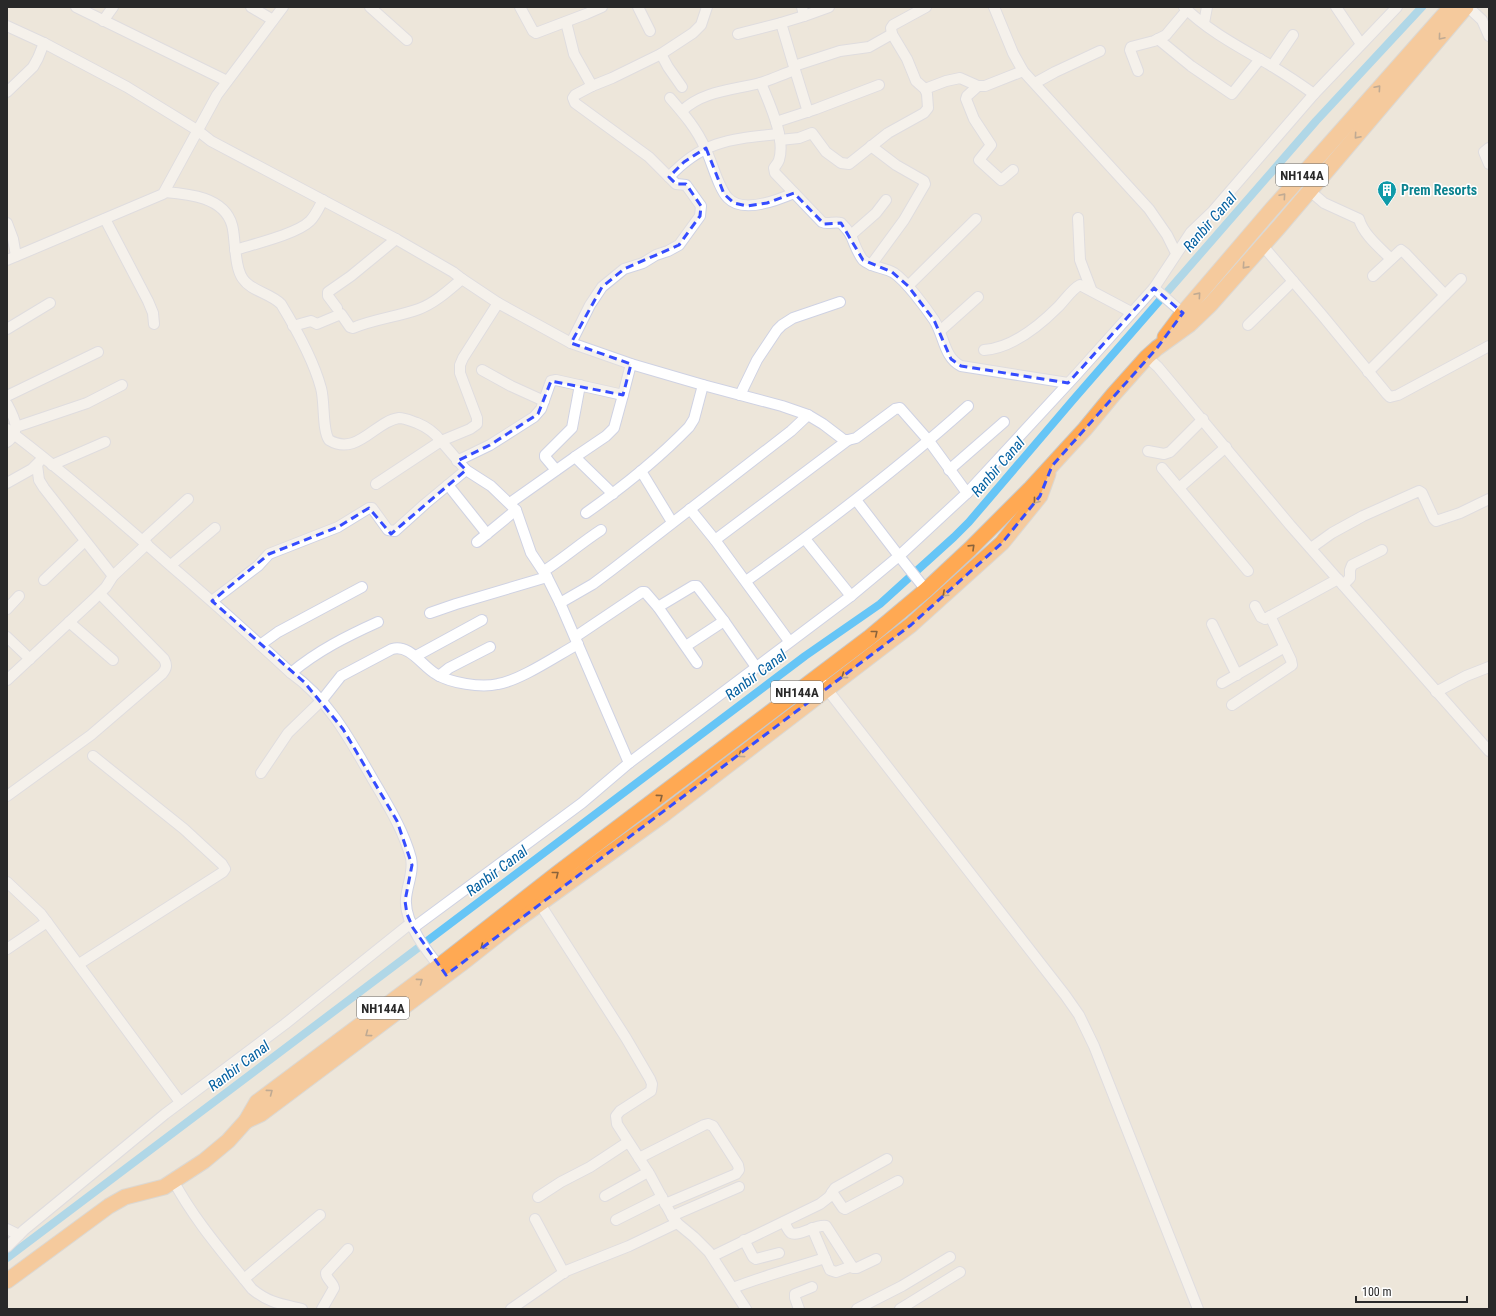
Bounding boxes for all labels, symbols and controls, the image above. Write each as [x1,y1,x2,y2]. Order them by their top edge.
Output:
one-way arrow [1439,32,1446,39]
one-way arrow [1374,85,1381,93]
one-way arrow [1355,131,1362,139]
road number: NH144A [1276,164,1328,186]
building icon: Prem Resorts [1376,179,1398,207]
place label: Prem Resorts [1401,182,1477,198]
water label: Ranbir Canal [1179,188,1241,255]
one-way arrow [1279,194,1286,201]
one-way arrow [1243,262,1250,269]
one-way arrow [1194,292,1201,300]
water label: Ranbir Canal [967,433,1029,500]
one-way arrow [1033,497,1040,504]
one-way arrow [967,544,975,552]
one-way arrow [943,589,950,596]
one-way arrow [870,631,877,638]
water label: Ranbir Canal [722,646,791,704]
one-way arrow [842,671,849,678]
road number: NH144A [771,681,823,703]
one-way arrow [739,750,746,757]
one-way arrow [655,794,662,801]
water label: Ranbir Canal [463,842,532,900]
one-way arrow [551,872,558,879]
one-way arrow [480,942,487,949]
one-way arrow [415,978,422,985]
road number: NH144A [357,997,409,1019]
one-way arrow [365,1029,372,1037]
water label: Ranbir Canal [205,1037,274,1095]
one-way arrow [266,1089,273,1096]
scale bar [1356,1278,1467,1304]
text: 100 m [1362,1285,1392,1299]

